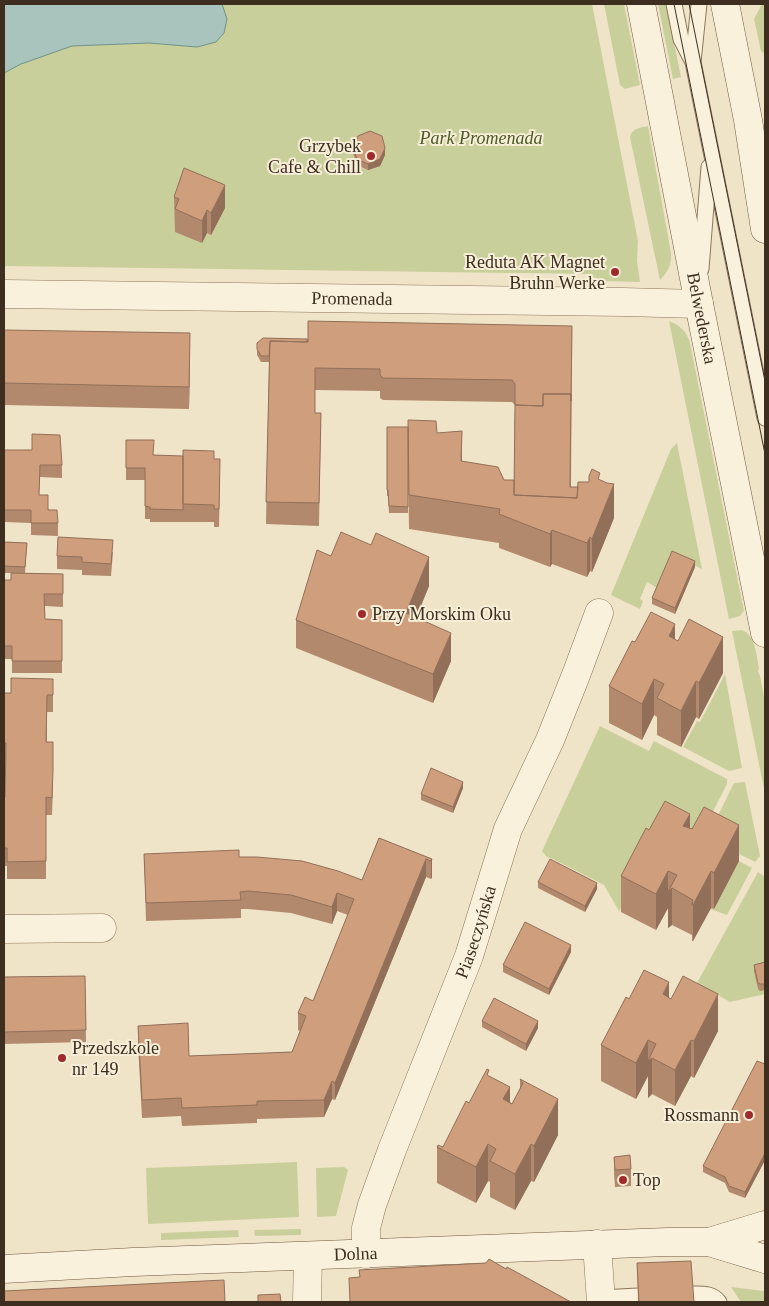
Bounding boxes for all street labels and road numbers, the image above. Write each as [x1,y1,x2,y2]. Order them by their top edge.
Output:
street label: Belwederska [683,271,721,366]
street label: Promenada [311,288,393,309]
street label: Piaseczyńska [451,883,500,981]
street label: Dolna [333,1243,378,1264]

